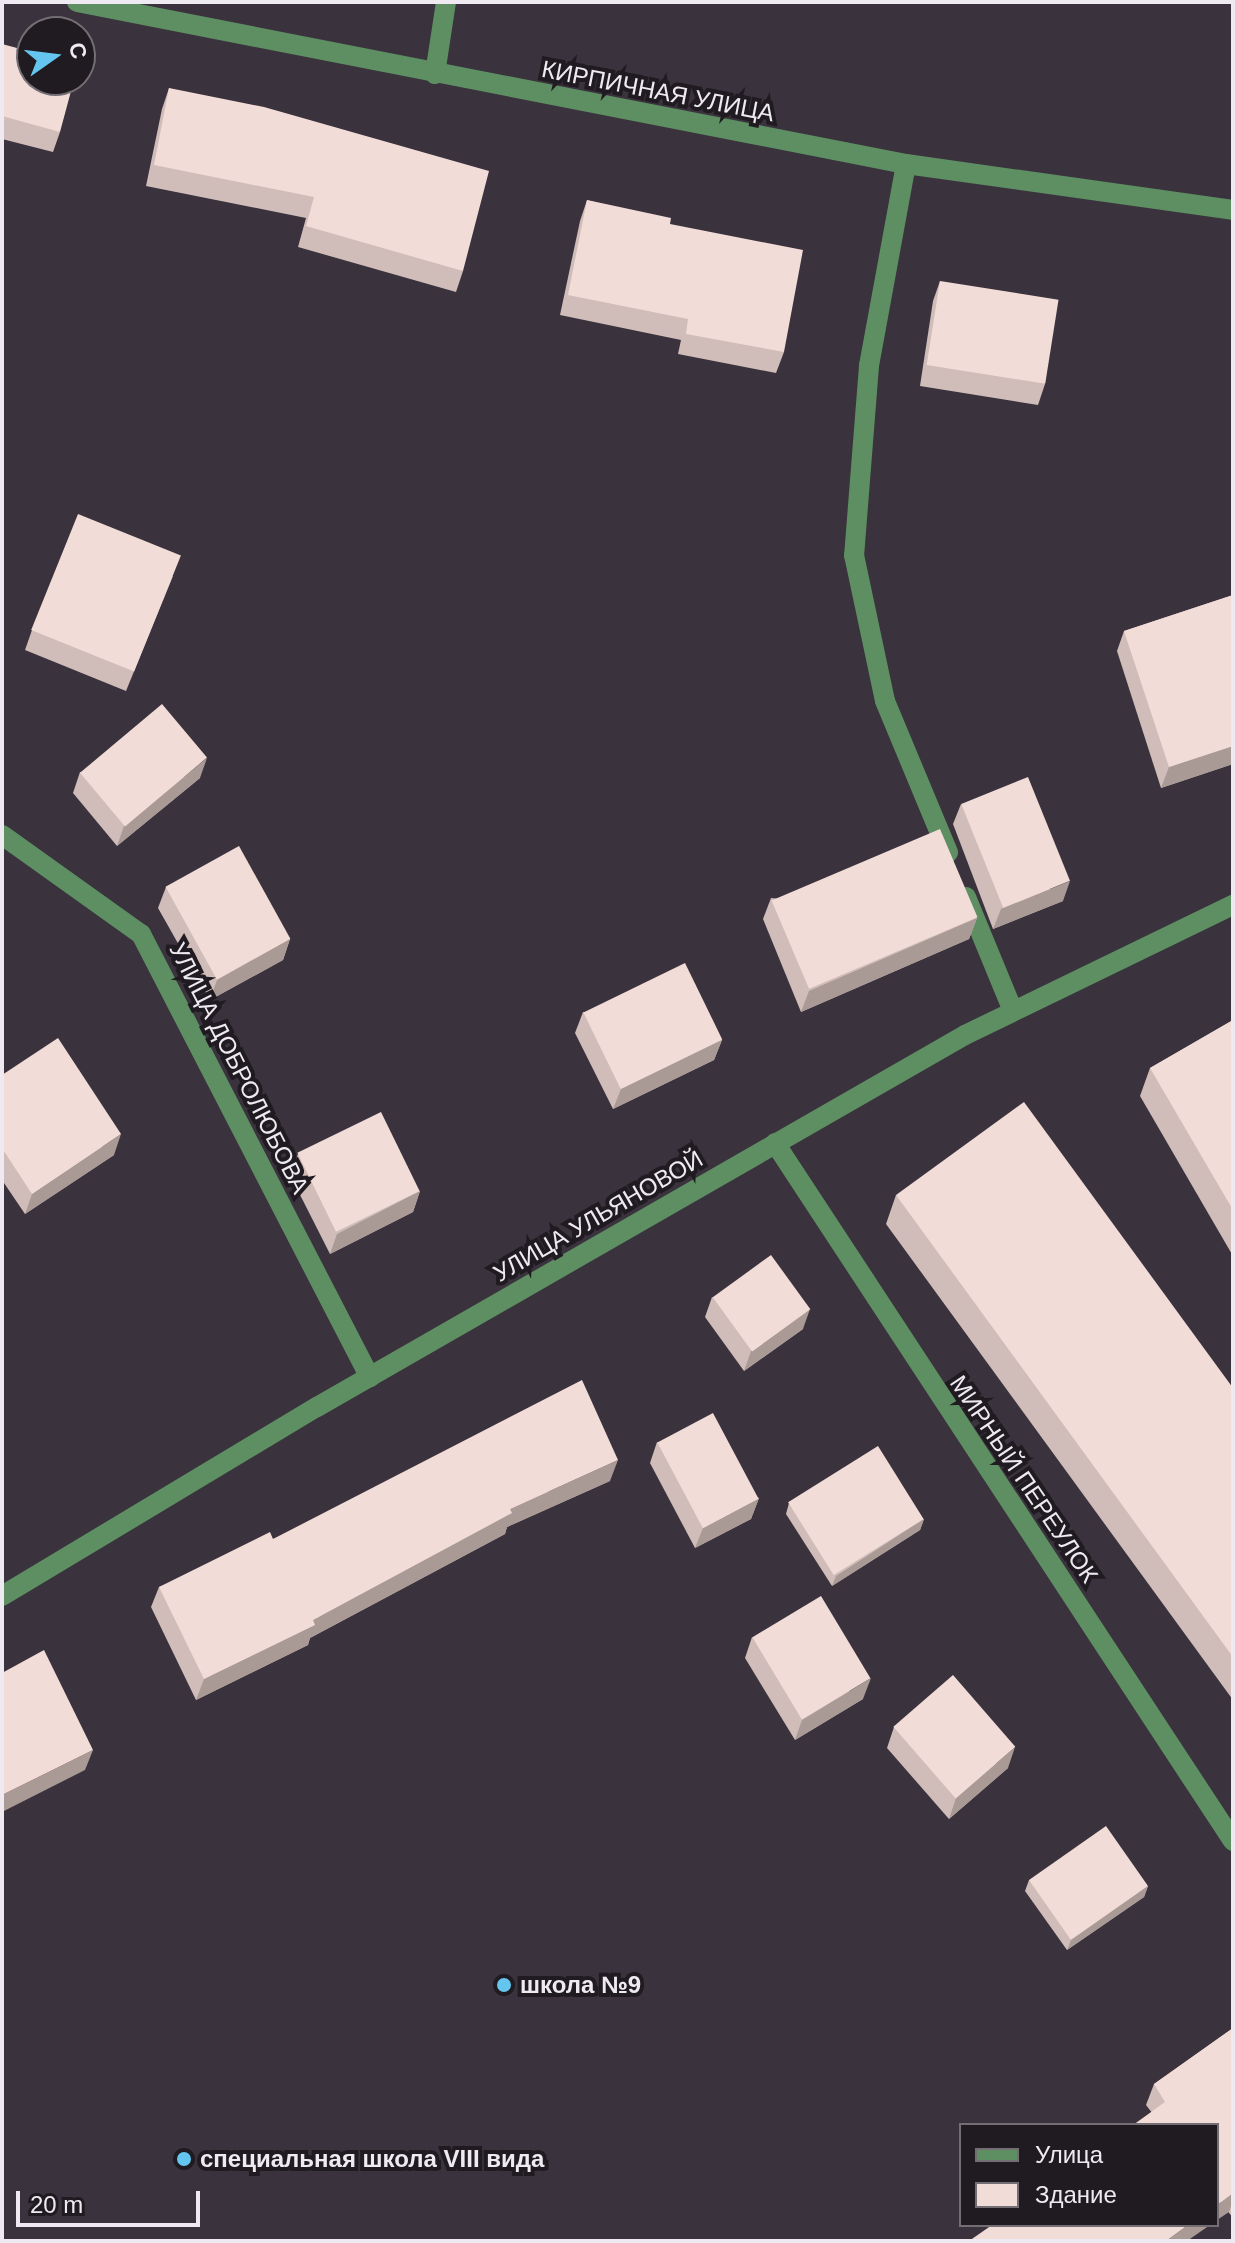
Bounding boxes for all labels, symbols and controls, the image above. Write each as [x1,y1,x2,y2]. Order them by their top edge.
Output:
north arrow [16,16,96,96]
text: С [64,40,92,61]
street label: КИРПИЧНАЯ УЛИЦА [539,54,777,128]
street label: УЛИЦА ДОБРОЛЮБОВА [163,938,315,1198]
street label: УЛИЦА УЛЬЯНОВОЙ [488,1144,708,1288]
street label: МИРНЫЙ ПЕРЕУЛОК [944,1370,1104,1588]
place label: школа №9 [520,1971,641,1999]
marker: школа №9 [495,1976,513,1994]
legend [959,2123,1219,2227]
text: Улица [1035,2141,1103,2168]
place label: специальная школа VIII вида [200,2145,544,2173]
marker: специальная школа VIII вида [175,2150,193,2168]
scale bar [20,2175,204,2225]
text: Здание [1035,2181,1117,2208]
text: 20 m [30,2191,83,2218]

